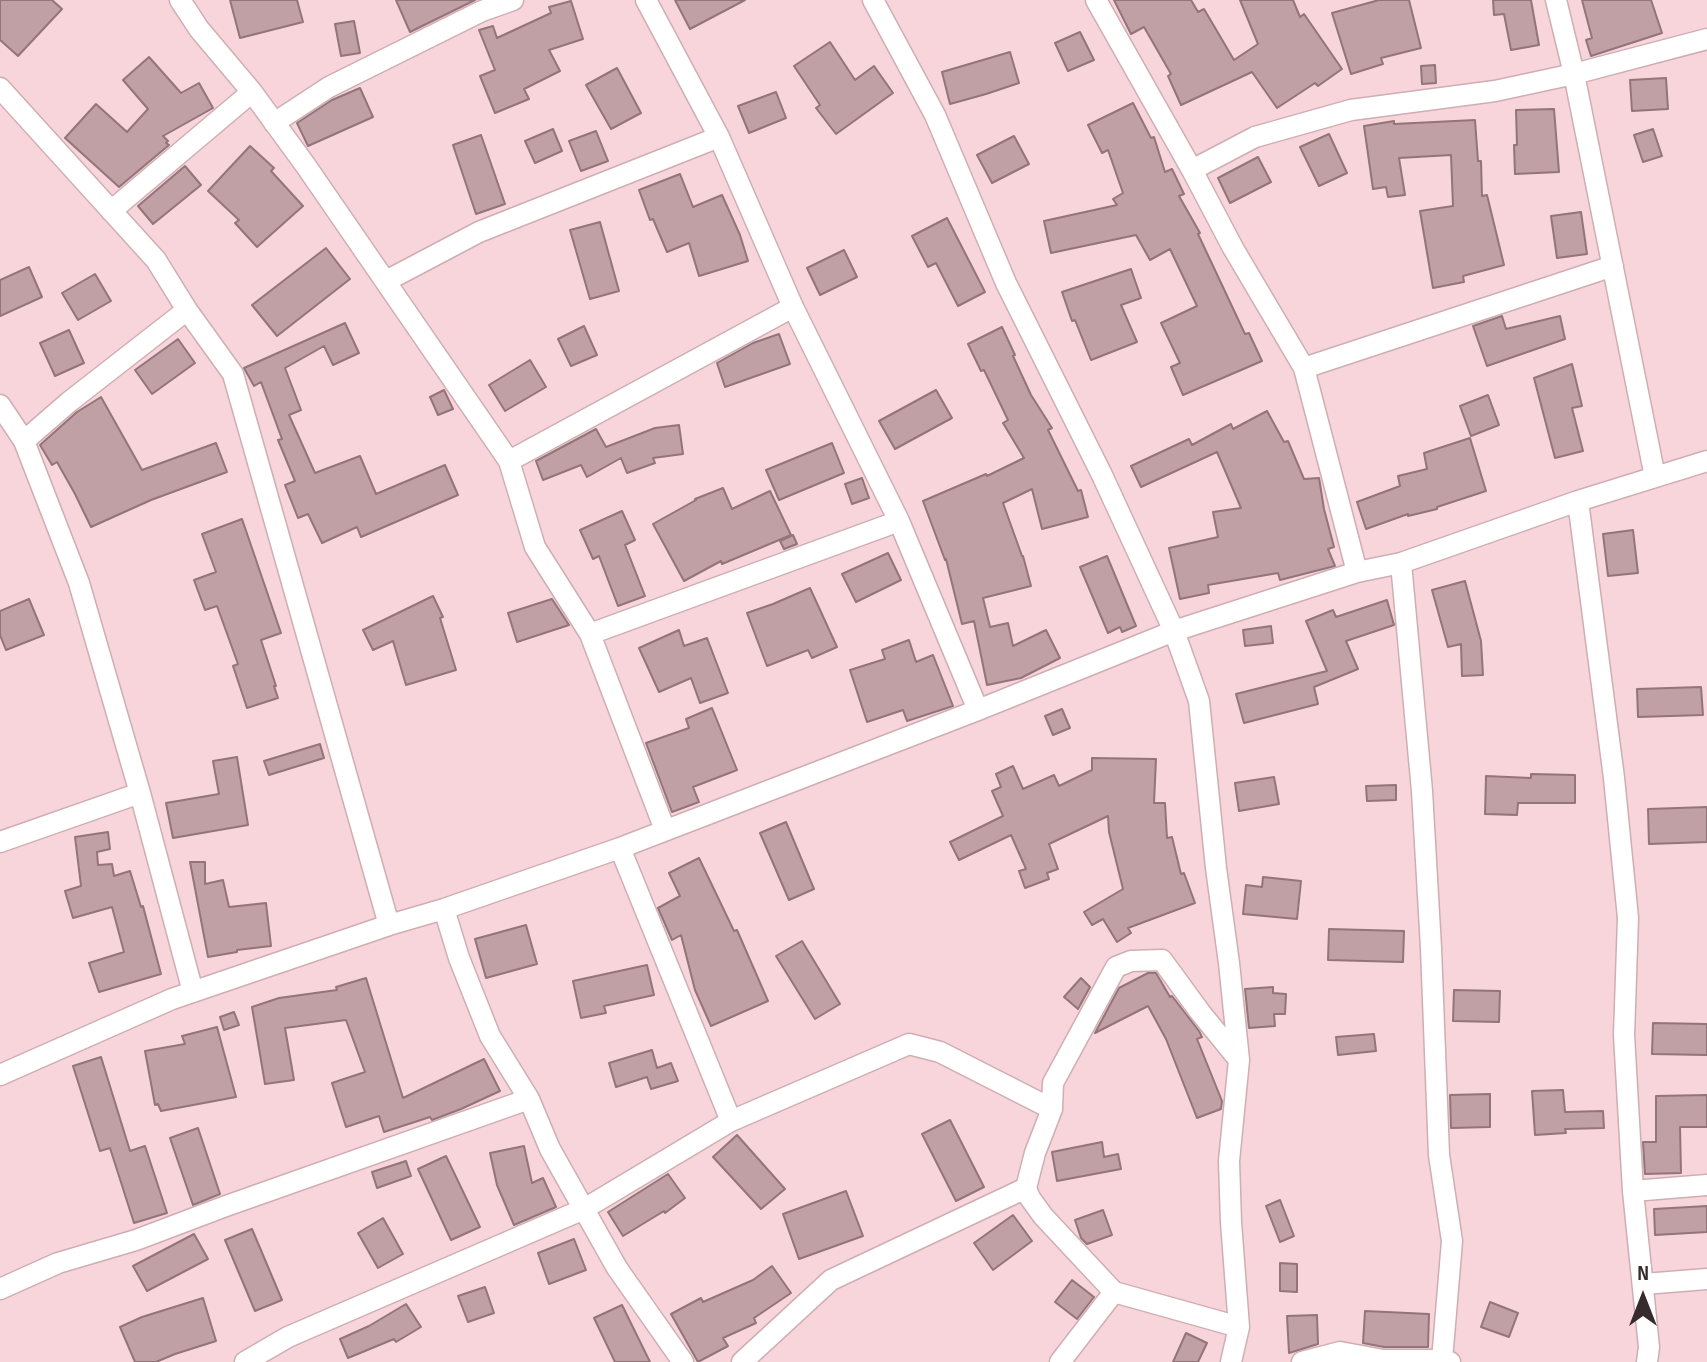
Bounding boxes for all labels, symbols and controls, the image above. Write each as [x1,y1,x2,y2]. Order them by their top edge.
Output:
north arrow [1603,1258,1683,1338]
text: N [1637,1260,1649,1287]

